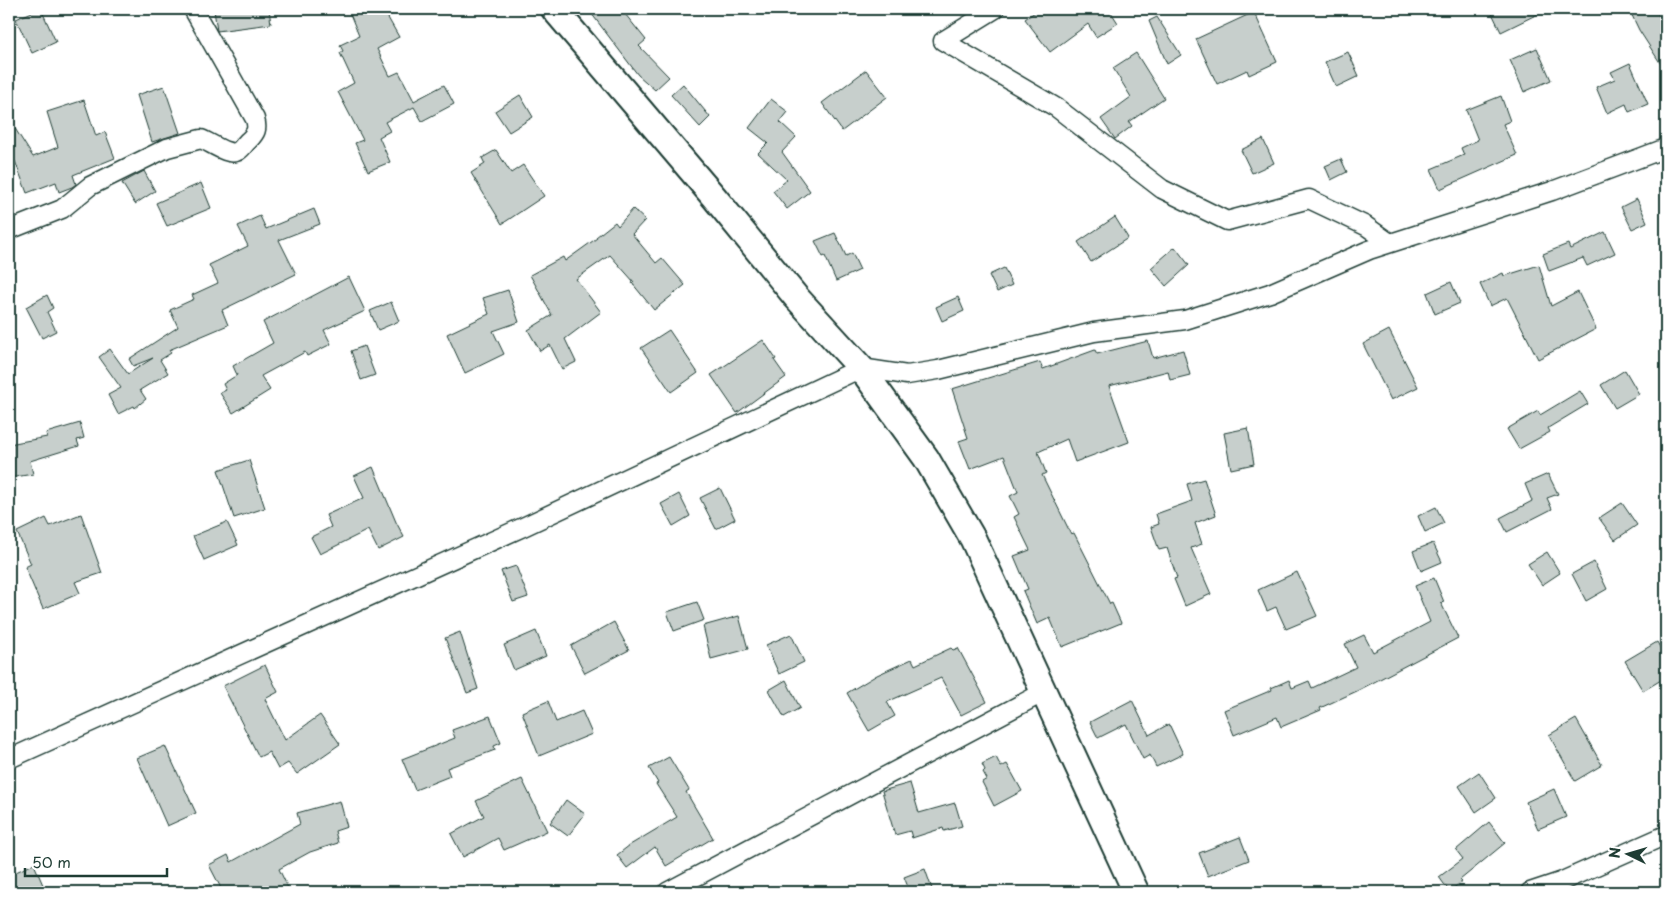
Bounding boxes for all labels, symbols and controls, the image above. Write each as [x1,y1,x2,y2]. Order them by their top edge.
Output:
north arrow [1602,828,1652,878]
scale bar [25,846,168,878]
text: N [1604,846,1625,859]
text: 50 m [32,850,71,873]

